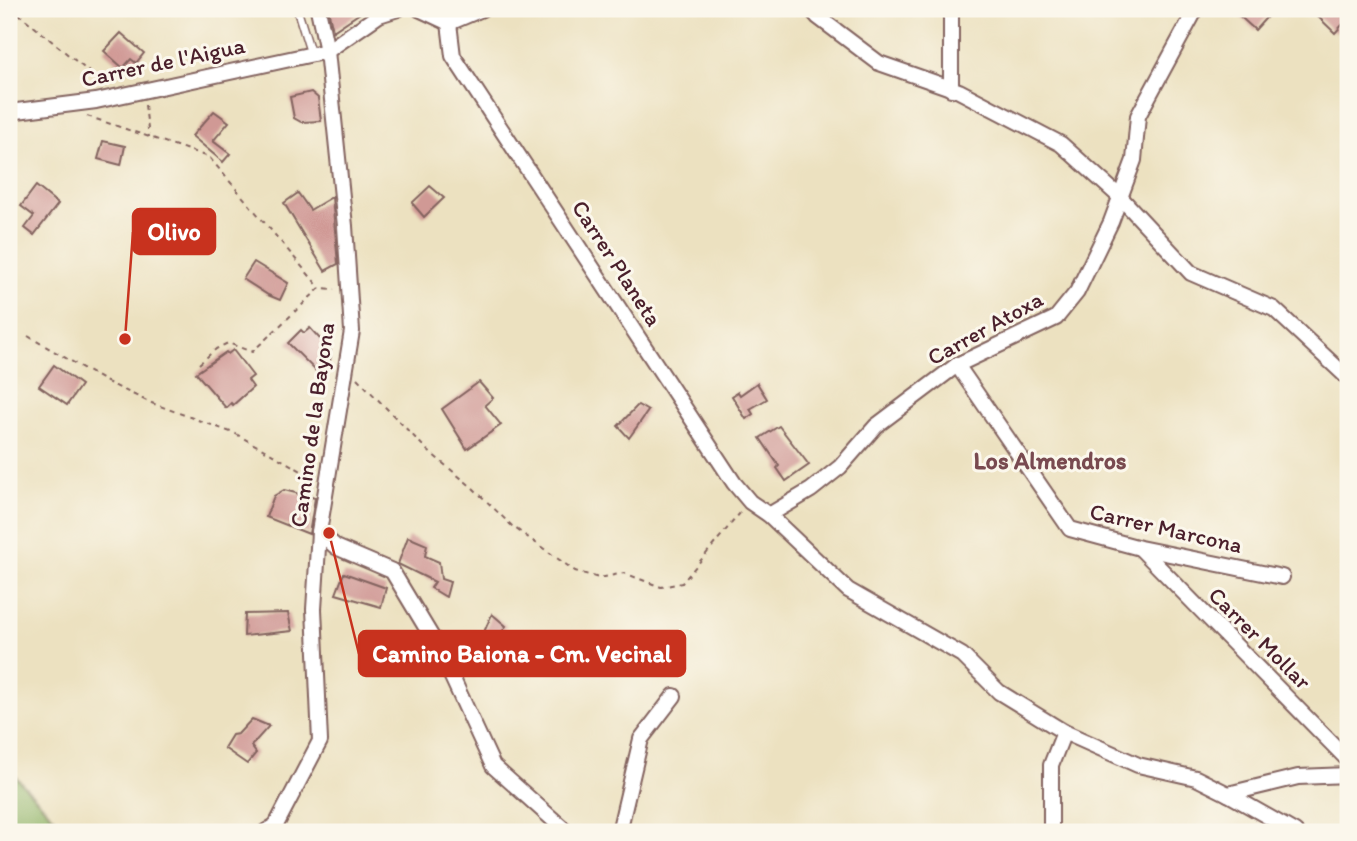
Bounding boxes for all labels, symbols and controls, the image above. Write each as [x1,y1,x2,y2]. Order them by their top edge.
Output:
street label: Carrer de l'Aigua [79,31,247,93]
street label: Carrer Planeta [566,195,668,331]
callout: Olivo [133,209,215,254]
text: Olivo [147,217,201,246]
street label: Carrer Atoxa [922,285,1048,371]
street label: Camino de la Bayona [284,321,340,529]
district label: Los Almendros [973,446,1127,475]
street label: Carrer Marcona [1087,497,1245,559]
street label: Carrer Mollar [1203,581,1317,695]
callout: Camino Baiona - Cm. Vecinal [359,631,685,676]
text: Camino Baiona - Cm. Vecinal [372,639,672,668]

